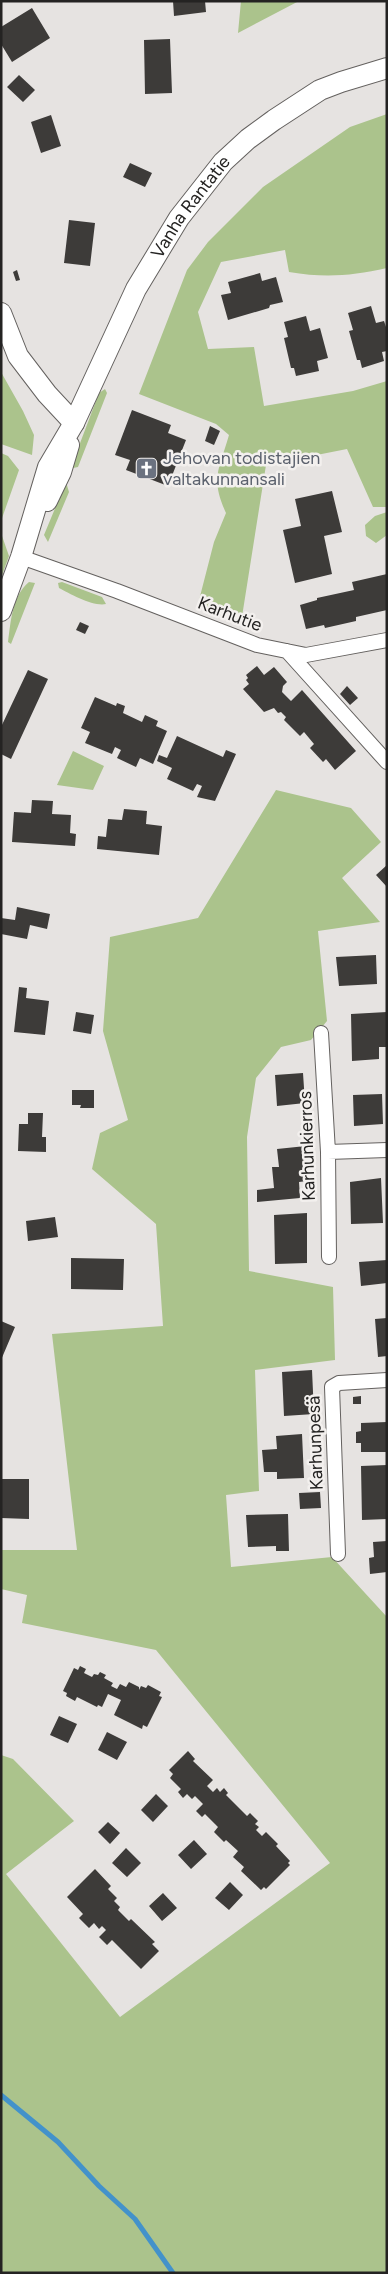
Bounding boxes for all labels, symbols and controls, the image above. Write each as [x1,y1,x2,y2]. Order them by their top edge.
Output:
street label: Vanha Rantatie [146,150,235,262]
place label: Jehovan todistajien valtakunnansali [163,447,320,490]
church icon: Jehovan todistajien valtakunnansali [135,456,159,480]
street label: Karhutie [195,592,265,636]
street label: Karhunkierros [294,1091,320,1201]
street label: Karhunpesä [302,1396,328,1490]

